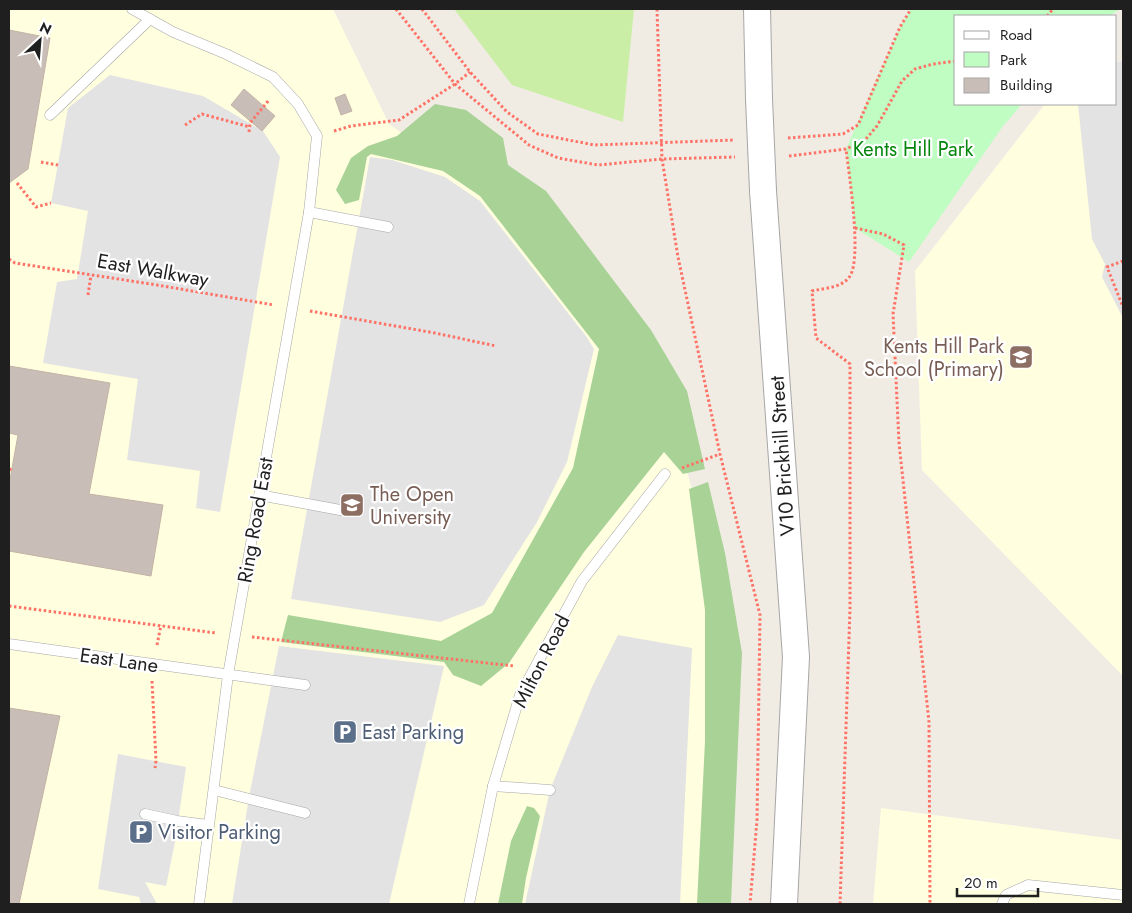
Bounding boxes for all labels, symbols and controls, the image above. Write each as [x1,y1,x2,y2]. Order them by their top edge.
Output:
north arrow [15,15,65,65]
legend [954,15,1117,105]
text: N [36,17,55,40]
text: Road [1000,24,1032,46]
text: Park [1000,49,1027,71]
text: Building [1000,74,1052,96]
park label: Kents Hill Park [853,135,974,164]
street label: East Walkway [95,246,211,295]
place label: Kents Hill Park School (Primary) [864,332,1004,384]
school or university icon: Kents Hill Park School (Primary) [1008,344,1034,370]
street label: V10 Brickhill Street [762,375,803,537]
street label: Ring Road East [230,455,281,585]
place label: The Open University [370,480,454,532]
school or university icon: The Open University [339,492,365,518]
street label: Milton Road [506,609,577,713]
street label: East Lane [78,641,160,680]
place label: East Parking [362,718,464,747]
parking icon: East Parking [332,719,358,745]
place label: Visitor Parking [158,818,281,847]
parking icon: Visitor Parking [128,819,154,845]
scale bar [957,866,1038,898]
text: 20 m [964,872,998,894]

